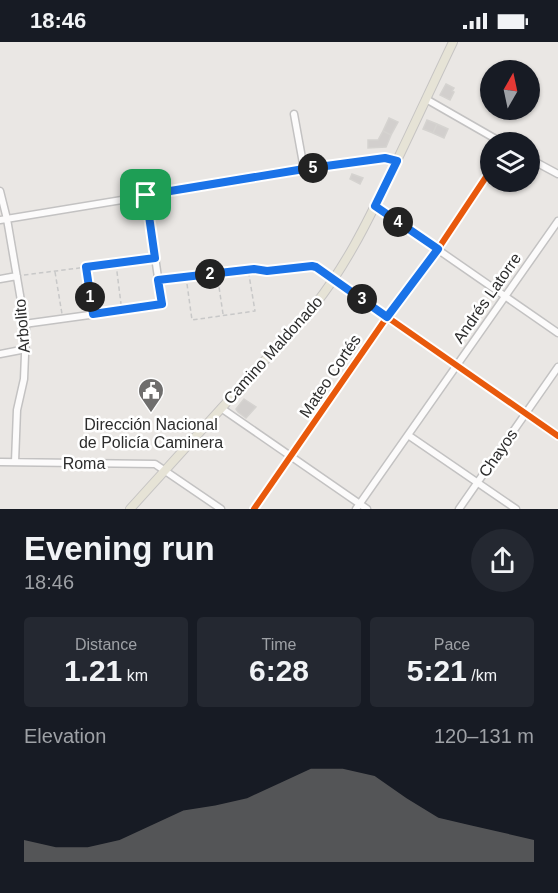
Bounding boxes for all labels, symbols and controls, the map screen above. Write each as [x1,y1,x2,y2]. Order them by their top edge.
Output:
text: 18:46 [30,8,86,33]
north arrow [480,60,540,120]
map controls [480,60,540,192]
button: layers [480,132,540,192]
pin: 5 [298,153,328,183]
text: 5 [309,159,317,176]
pin [120,169,171,220]
icon: arrive [129,178,162,211]
pin: 4 [383,207,413,237]
text: 4 [394,213,402,230]
street label: Andrés Latorre [450,250,524,346]
pin: 2 [195,259,225,289]
text: 2 [206,265,214,282]
pin: 1 [75,282,105,312]
pin: 3 [347,284,377,314]
text: 1 [86,288,94,305]
text: 3 [358,290,366,307]
street label: Camino Maldonado [220,293,326,407]
street label: Arbolito [11,298,33,354]
street label: Mateo Cortés [296,331,364,421]
public building icon: Dirección Nacional de Policía Caminera [136,376,166,414]
place label: Dirección Nacional de Policía Caminera [79,416,223,451]
street label: Chayos [475,426,521,480]
street label: Roma [63,455,105,472]
button: share [471,529,534,592]
text: Evening run [24,530,215,567]
text: 18:46 [24,571,74,593]
text: Distance [75,636,137,653]
text: Time [262,636,296,653]
text: Pace [434,636,470,653]
text: 1.21 [64,654,122,687]
text: 6:28 [249,654,309,687]
text: 5:21 [407,654,467,687]
text: km [122,667,148,684]
text: /km [467,667,497,684]
text: Elevation [24,725,106,747]
text: 120–131 m [434,725,534,747]

